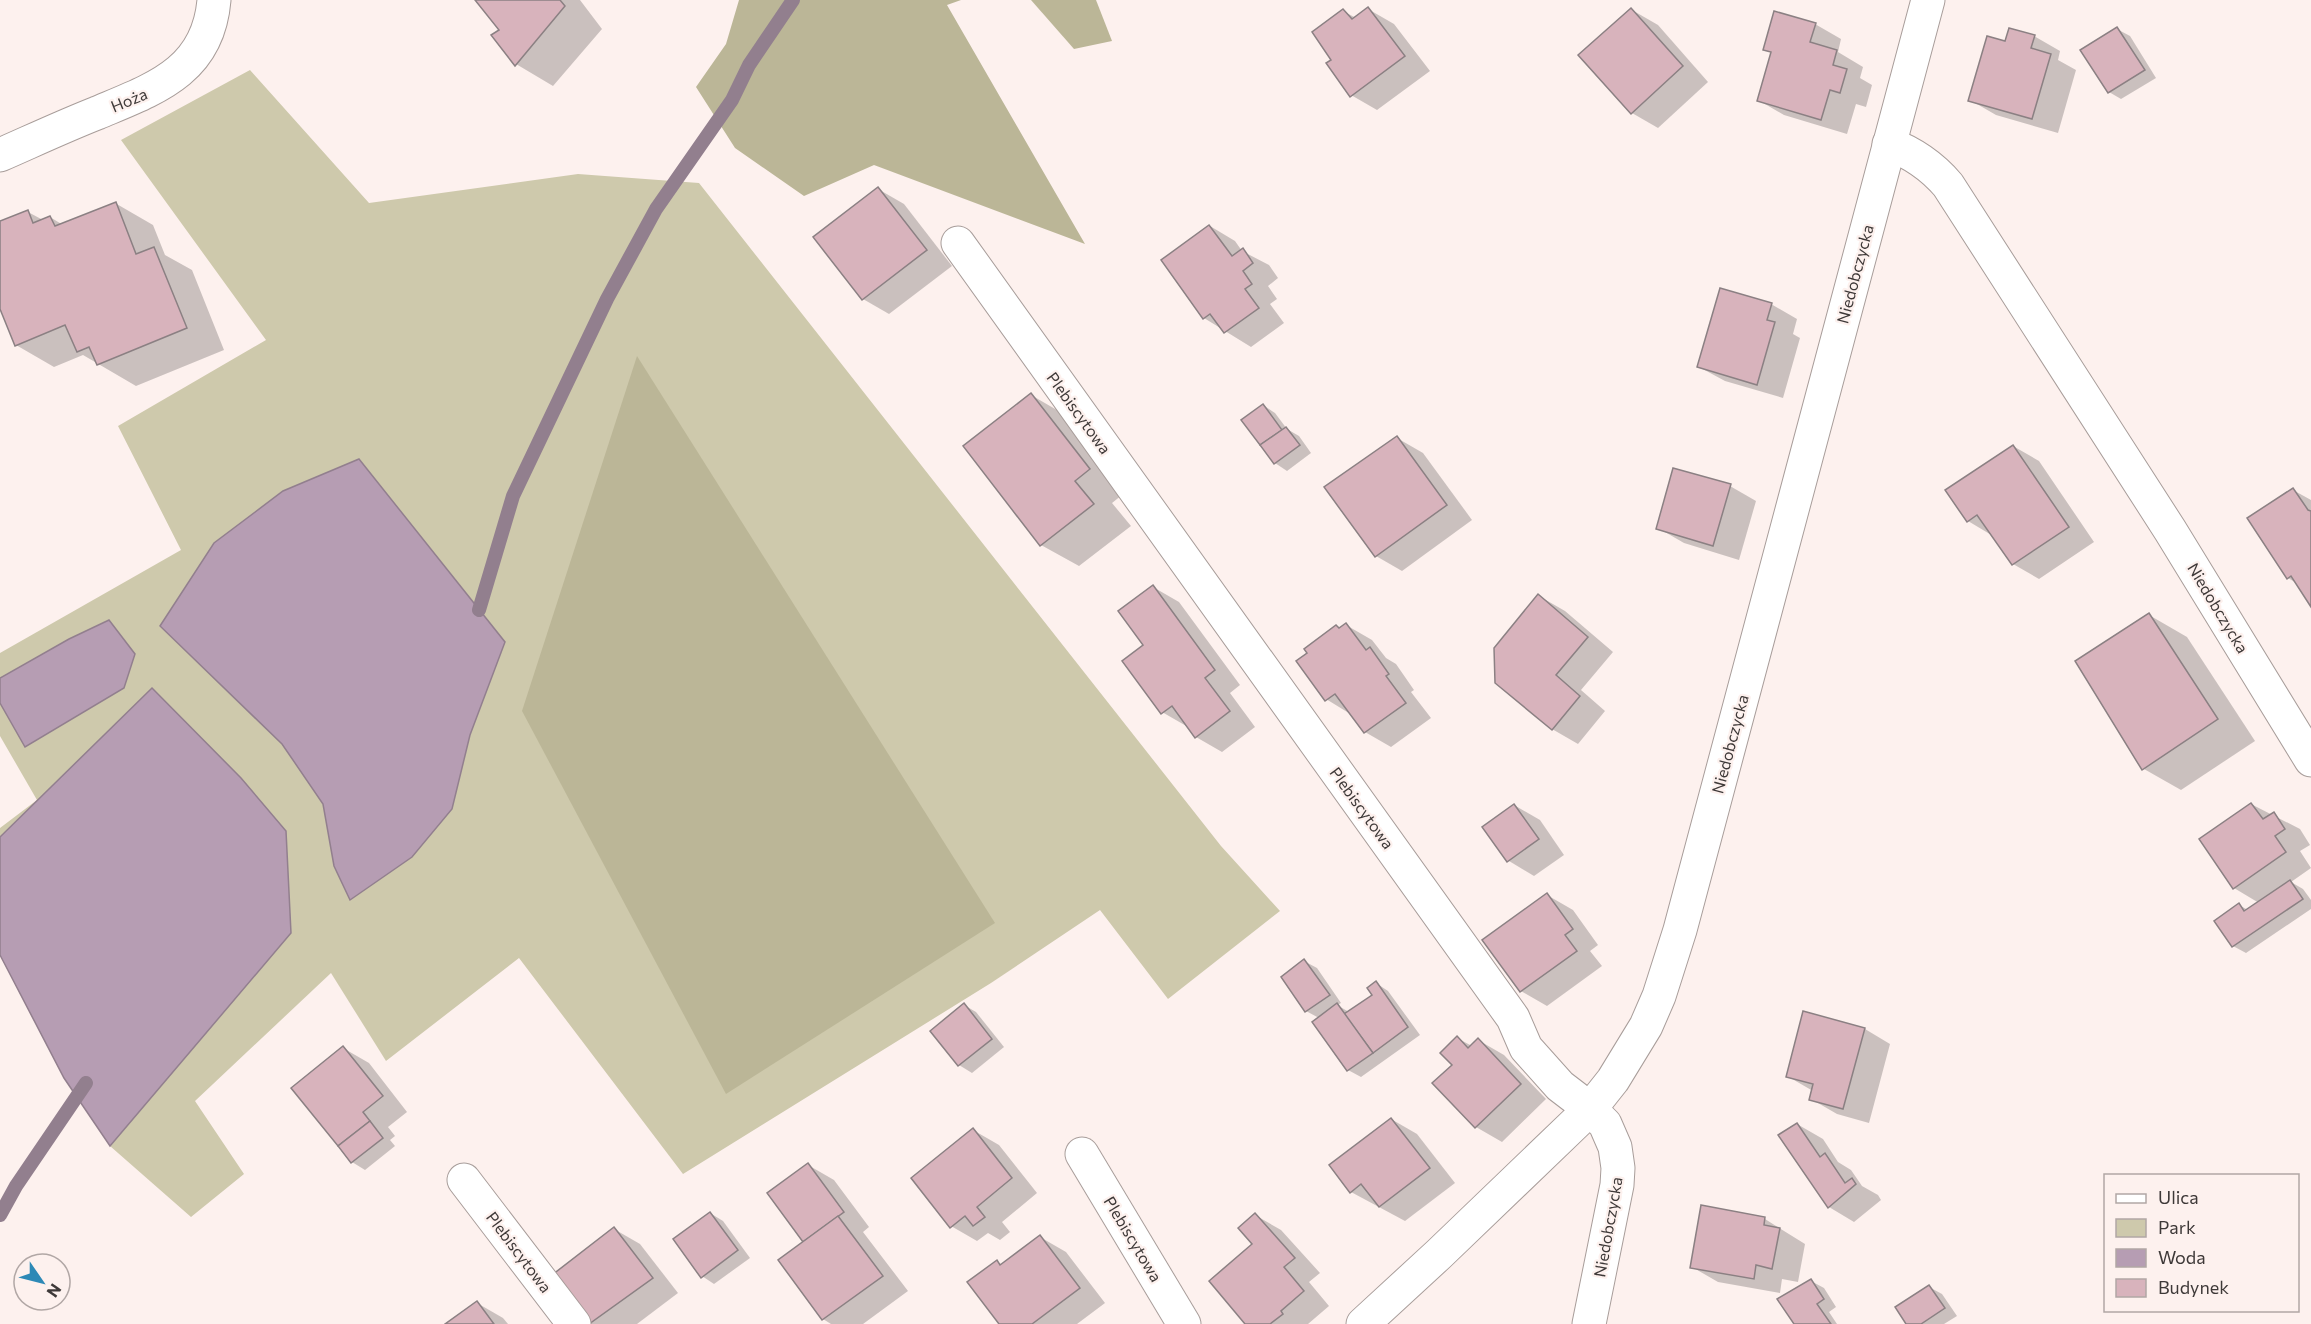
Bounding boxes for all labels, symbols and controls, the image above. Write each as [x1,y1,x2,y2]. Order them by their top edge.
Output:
street label: Hoża [108,84,150,115]
street label: Niedobczycka [1832,222,1877,325]
street label: Plebiscytowa [1043,368,1115,457]
street label: Niedobczycka [2184,559,2253,656]
street label: Niedobczycka [1707,692,1752,795]
street label: Plebiscytowa [1326,763,1398,852]
legend [2104,1174,2299,1312]
street label: Niedobczycka [1589,1175,1626,1279]
text: Ulica [2158,1186,2199,1208]
street label: Plebiscytowa [1100,1193,1166,1285]
street label: Plebiscytowa [483,1208,556,1296]
text: Park [2158,1216,2196,1238]
text: Woda [2158,1246,2206,1268]
north arrow [12,1252,72,1312]
text: Budynek [2158,1276,2229,1298]
text: N [43,1281,66,1301]

